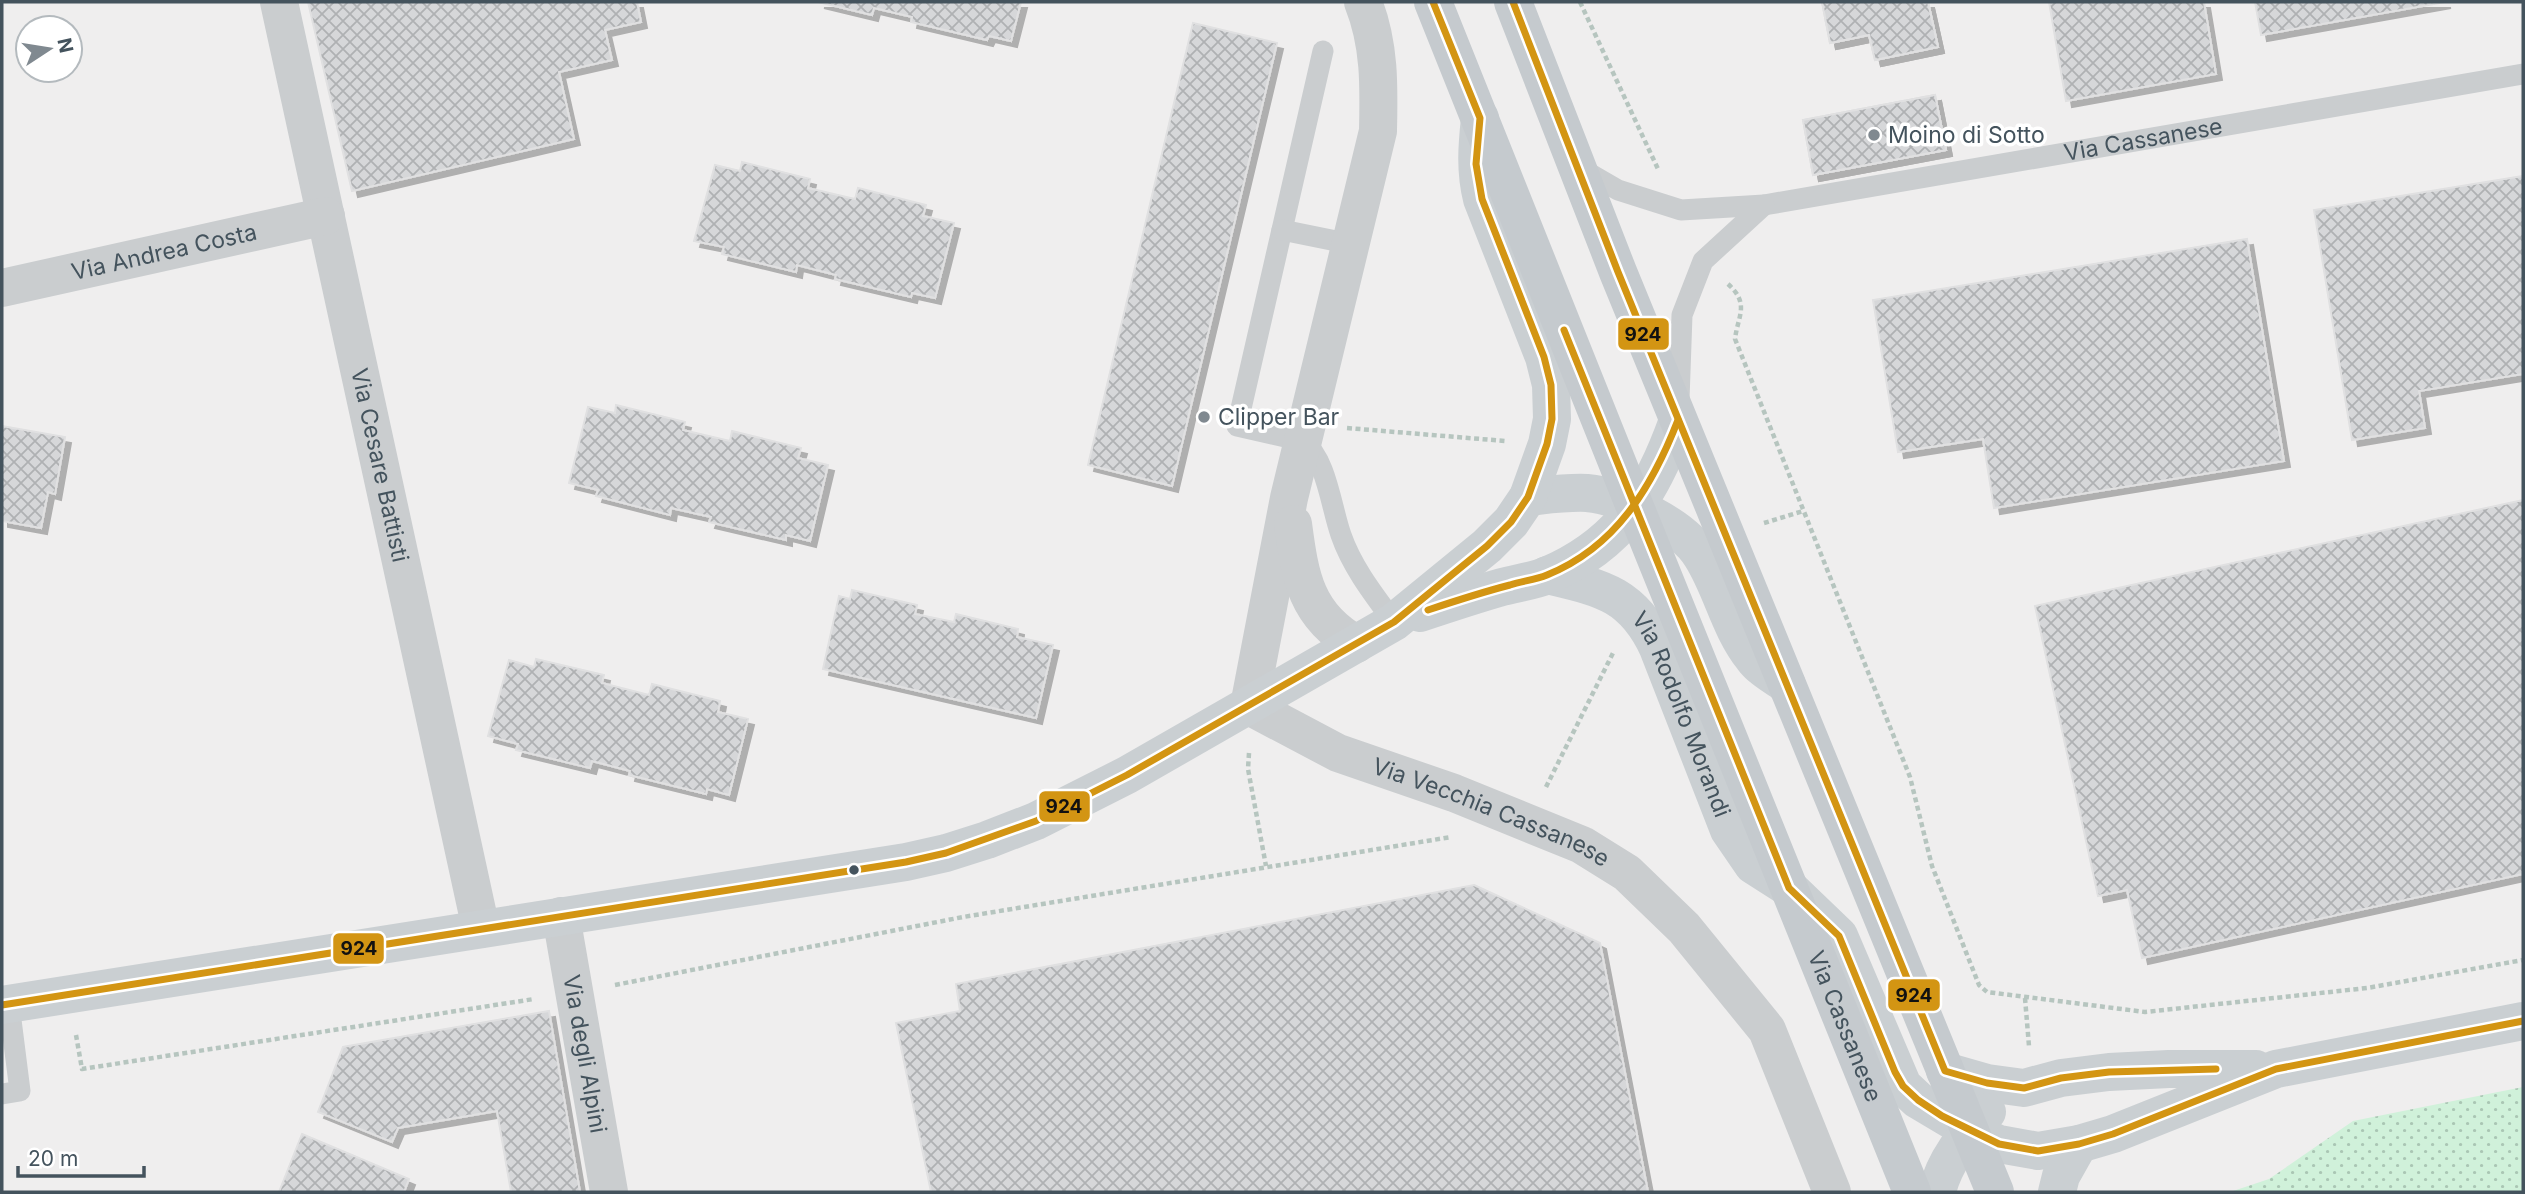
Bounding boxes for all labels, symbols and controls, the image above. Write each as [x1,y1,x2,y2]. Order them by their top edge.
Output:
north arrow [14,14,84,84]
text: N [52,36,78,55]
street label: Via Cassanese [2062,112,2225,167]
place label: Moino di Sotto [1888,121,2045,149]
marker: Moino di Sotto [1866,127,1882,143]
street label: Via Andrea Costa [69,218,259,286]
line badge: 924 [1617,317,1670,351]
text: 924 [1625,323,1661,346]
street label: Via Cesare Battisti [345,366,415,565]
place label: Clipper Bar [1218,403,1340,431]
marker: Clipper Bar [1196,409,1212,425]
street label: Via Rodolfo Morandi [1626,606,1737,821]
street label: Via Vecchia Cassanese [1369,752,1615,873]
line badge: 924 [1038,790,1091,823]
text: 924 [1046,795,1082,818]
unlabelled marker [847,863,861,877]
line badge: 924 [332,932,385,965]
text: 924 [341,937,377,960]
street label: Via Cassanese [1802,947,1888,1106]
street label: Via degli Alpini [557,973,613,1135]
line badge: 924 [1887,978,1941,1012]
text: 924 [1896,984,1932,1007]
scale bar [18,1134,144,1178]
text: 20 m [28,1146,78,1171]

